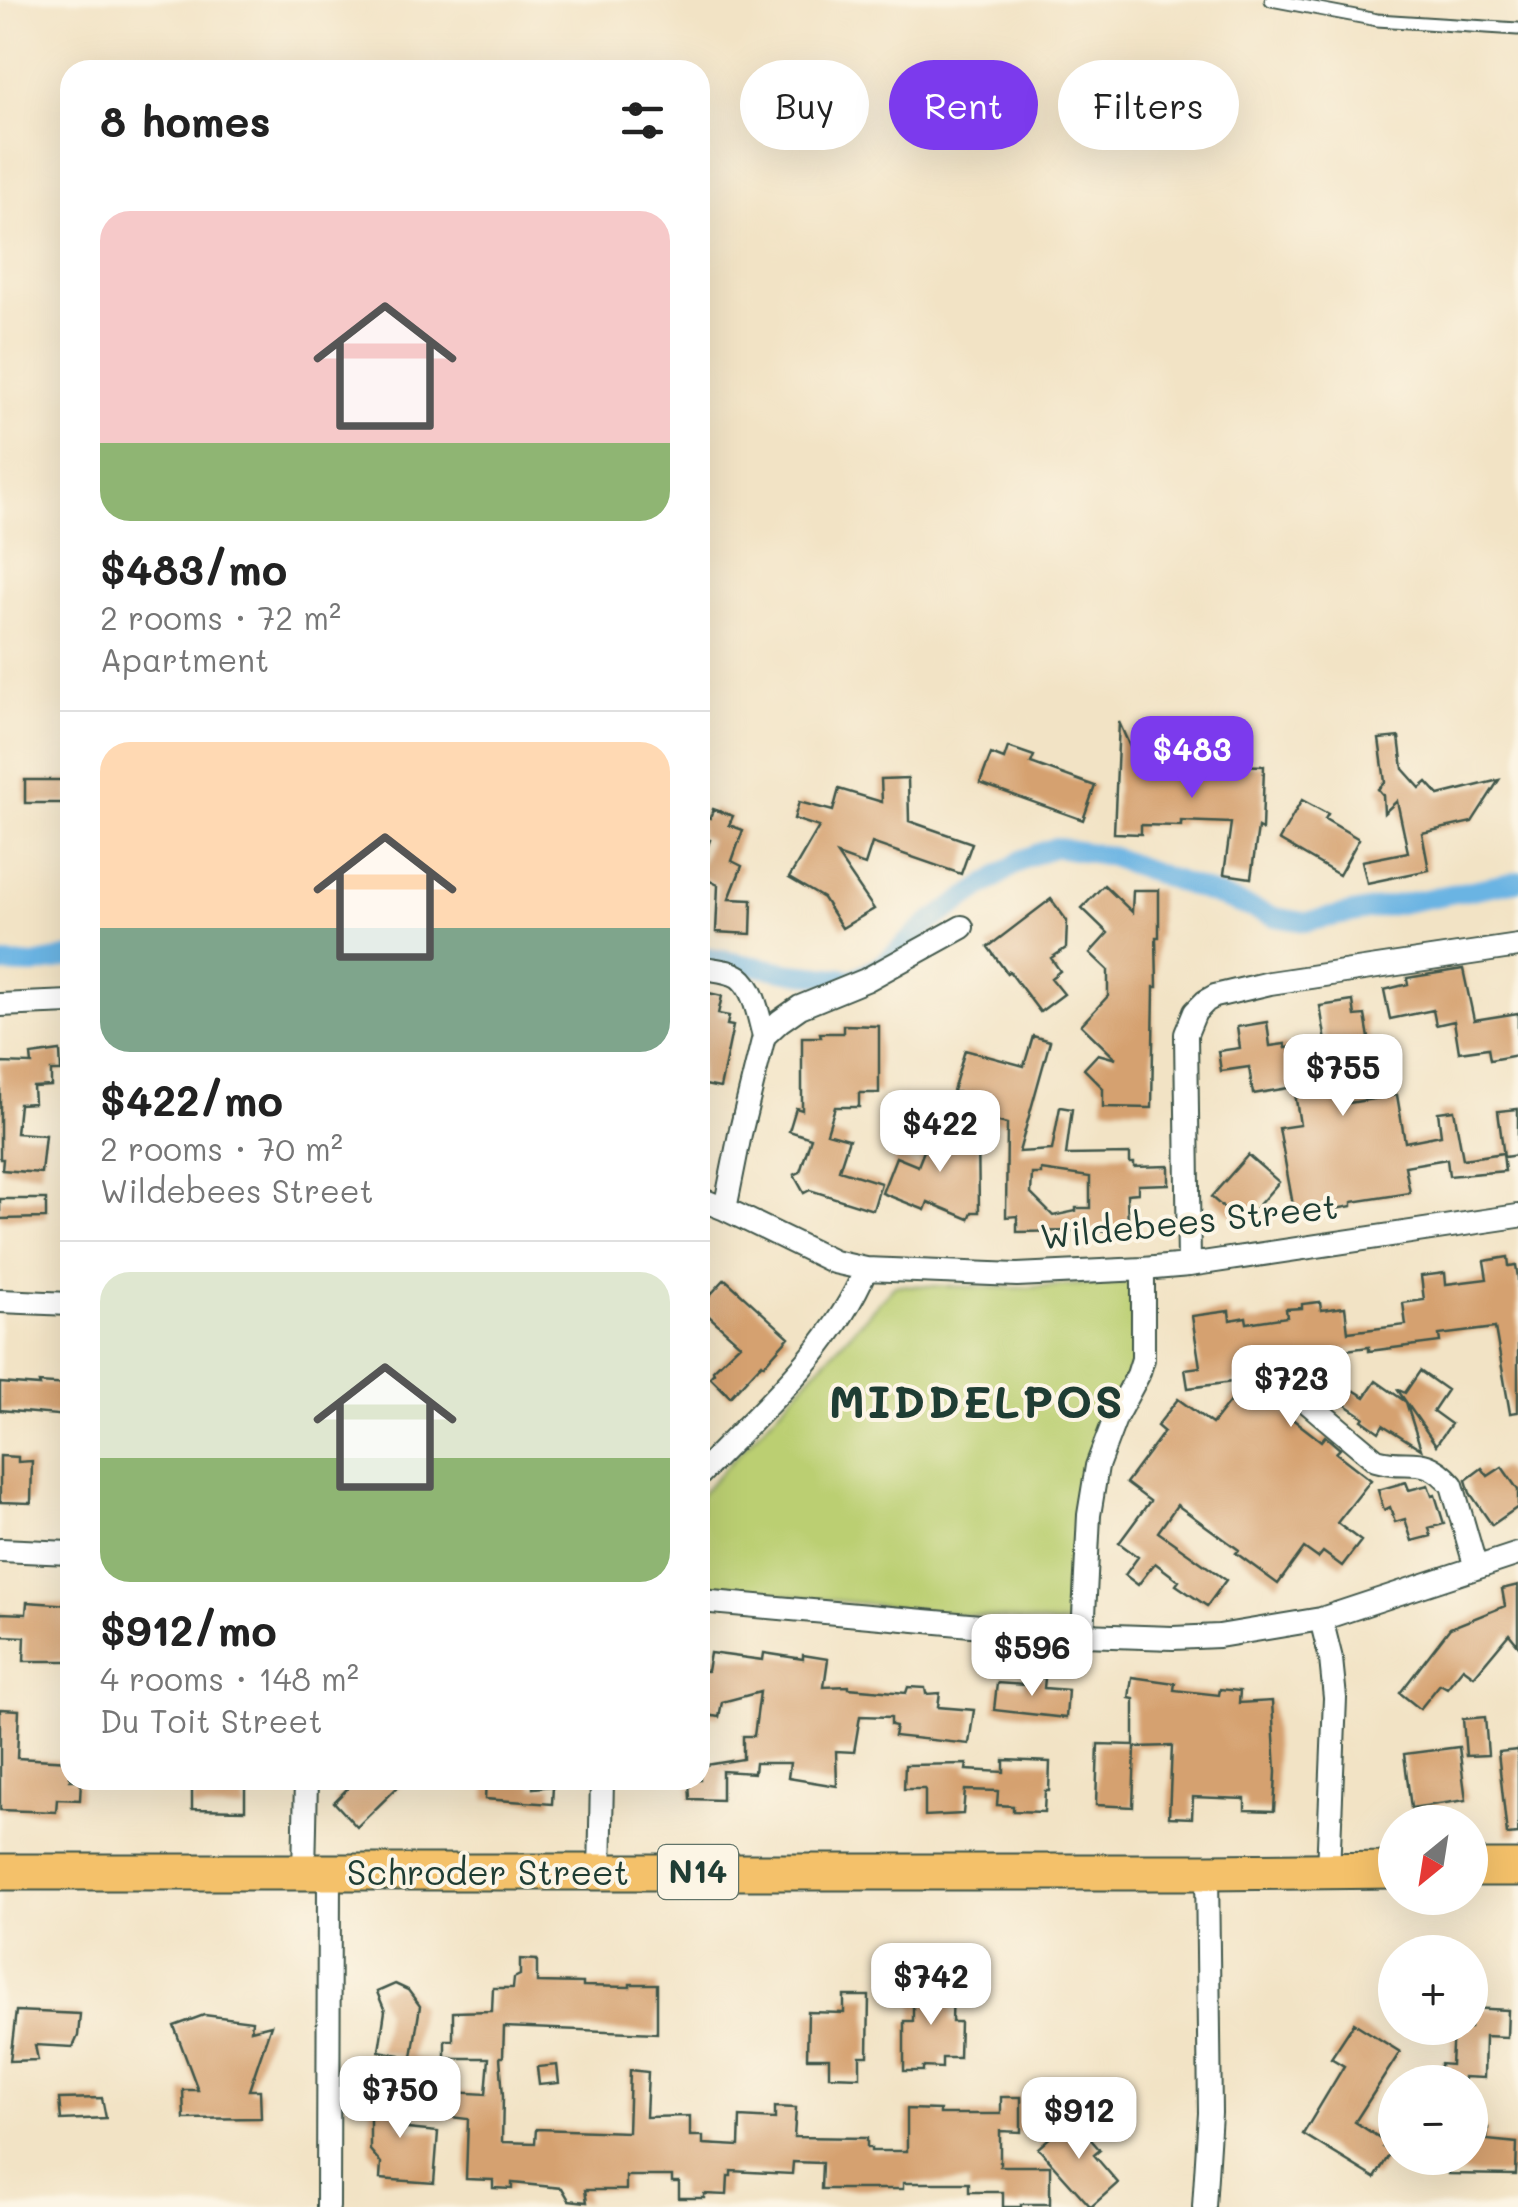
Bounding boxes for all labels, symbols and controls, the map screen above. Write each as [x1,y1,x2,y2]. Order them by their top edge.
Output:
chip: Buy [740,60,869,150]
chip: Rent [889,60,1038,150]
chip: Filters [1058,60,1239,150]
text: 8 homes [100,93,271,148]
icon: filters [615,93,670,148]
icon: home [295,276,475,456]
text: $483/mo [100,541,287,596]
text: 2 rooms · 72 m² [100,596,341,638]
text: Apartment [100,638,269,680]
pin: $483 [1133,716,1251,801]
text: $483 [1152,727,1232,769]
icon: home [295,807,475,987]
pin: $755 [1284,1034,1402,1119]
text: $755 [1306,1045,1380,1087]
text: $422/mo [100,1072,283,1127]
pin: $422 [881,1090,999,1175]
text: $422 [902,1101,978,1143]
text: 2 rooms · 70 m² [100,1127,343,1169]
text: Wildebees Street [100,1169,374,1211]
street label: Wildebees Street [1038,1181,1340,1259]
icon: home [295,1337,475,1517]
pin: $723 [1232,1345,1350,1430]
text: $723 [1254,1356,1328,1398]
district label: MIDDELPOS [829,1371,1125,1429]
text: $912/mo [100,1602,277,1657]
pin: $596 [973,1614,1091,1699]
text: $596 [993,1625,1071,1667]
text: 4 rooms · 148 m² [100,1657,359,1699]
text: Du Toit Street [100,1699,323,1741]
north arrow [1378,1805,1488,1915]
map controls [1378,1805,1488,2175]
road number: N14 [658,1845,738,1899]
street label: Schroder Street [347,1848,629,1894]
button: + [1378,1935,1488,2045]
pin: $742 [872,1943,990,2028]
text: $742 [893,1954,969,1996]
pin: $750 [341,2056,459,2141]
button: − [1378,2065,1488,2175]
text: $750 [362,2067,438,2109]
pin: $912 [1020,2077,1138,2162]
text: $912 [1043,2088,1115,2130]

